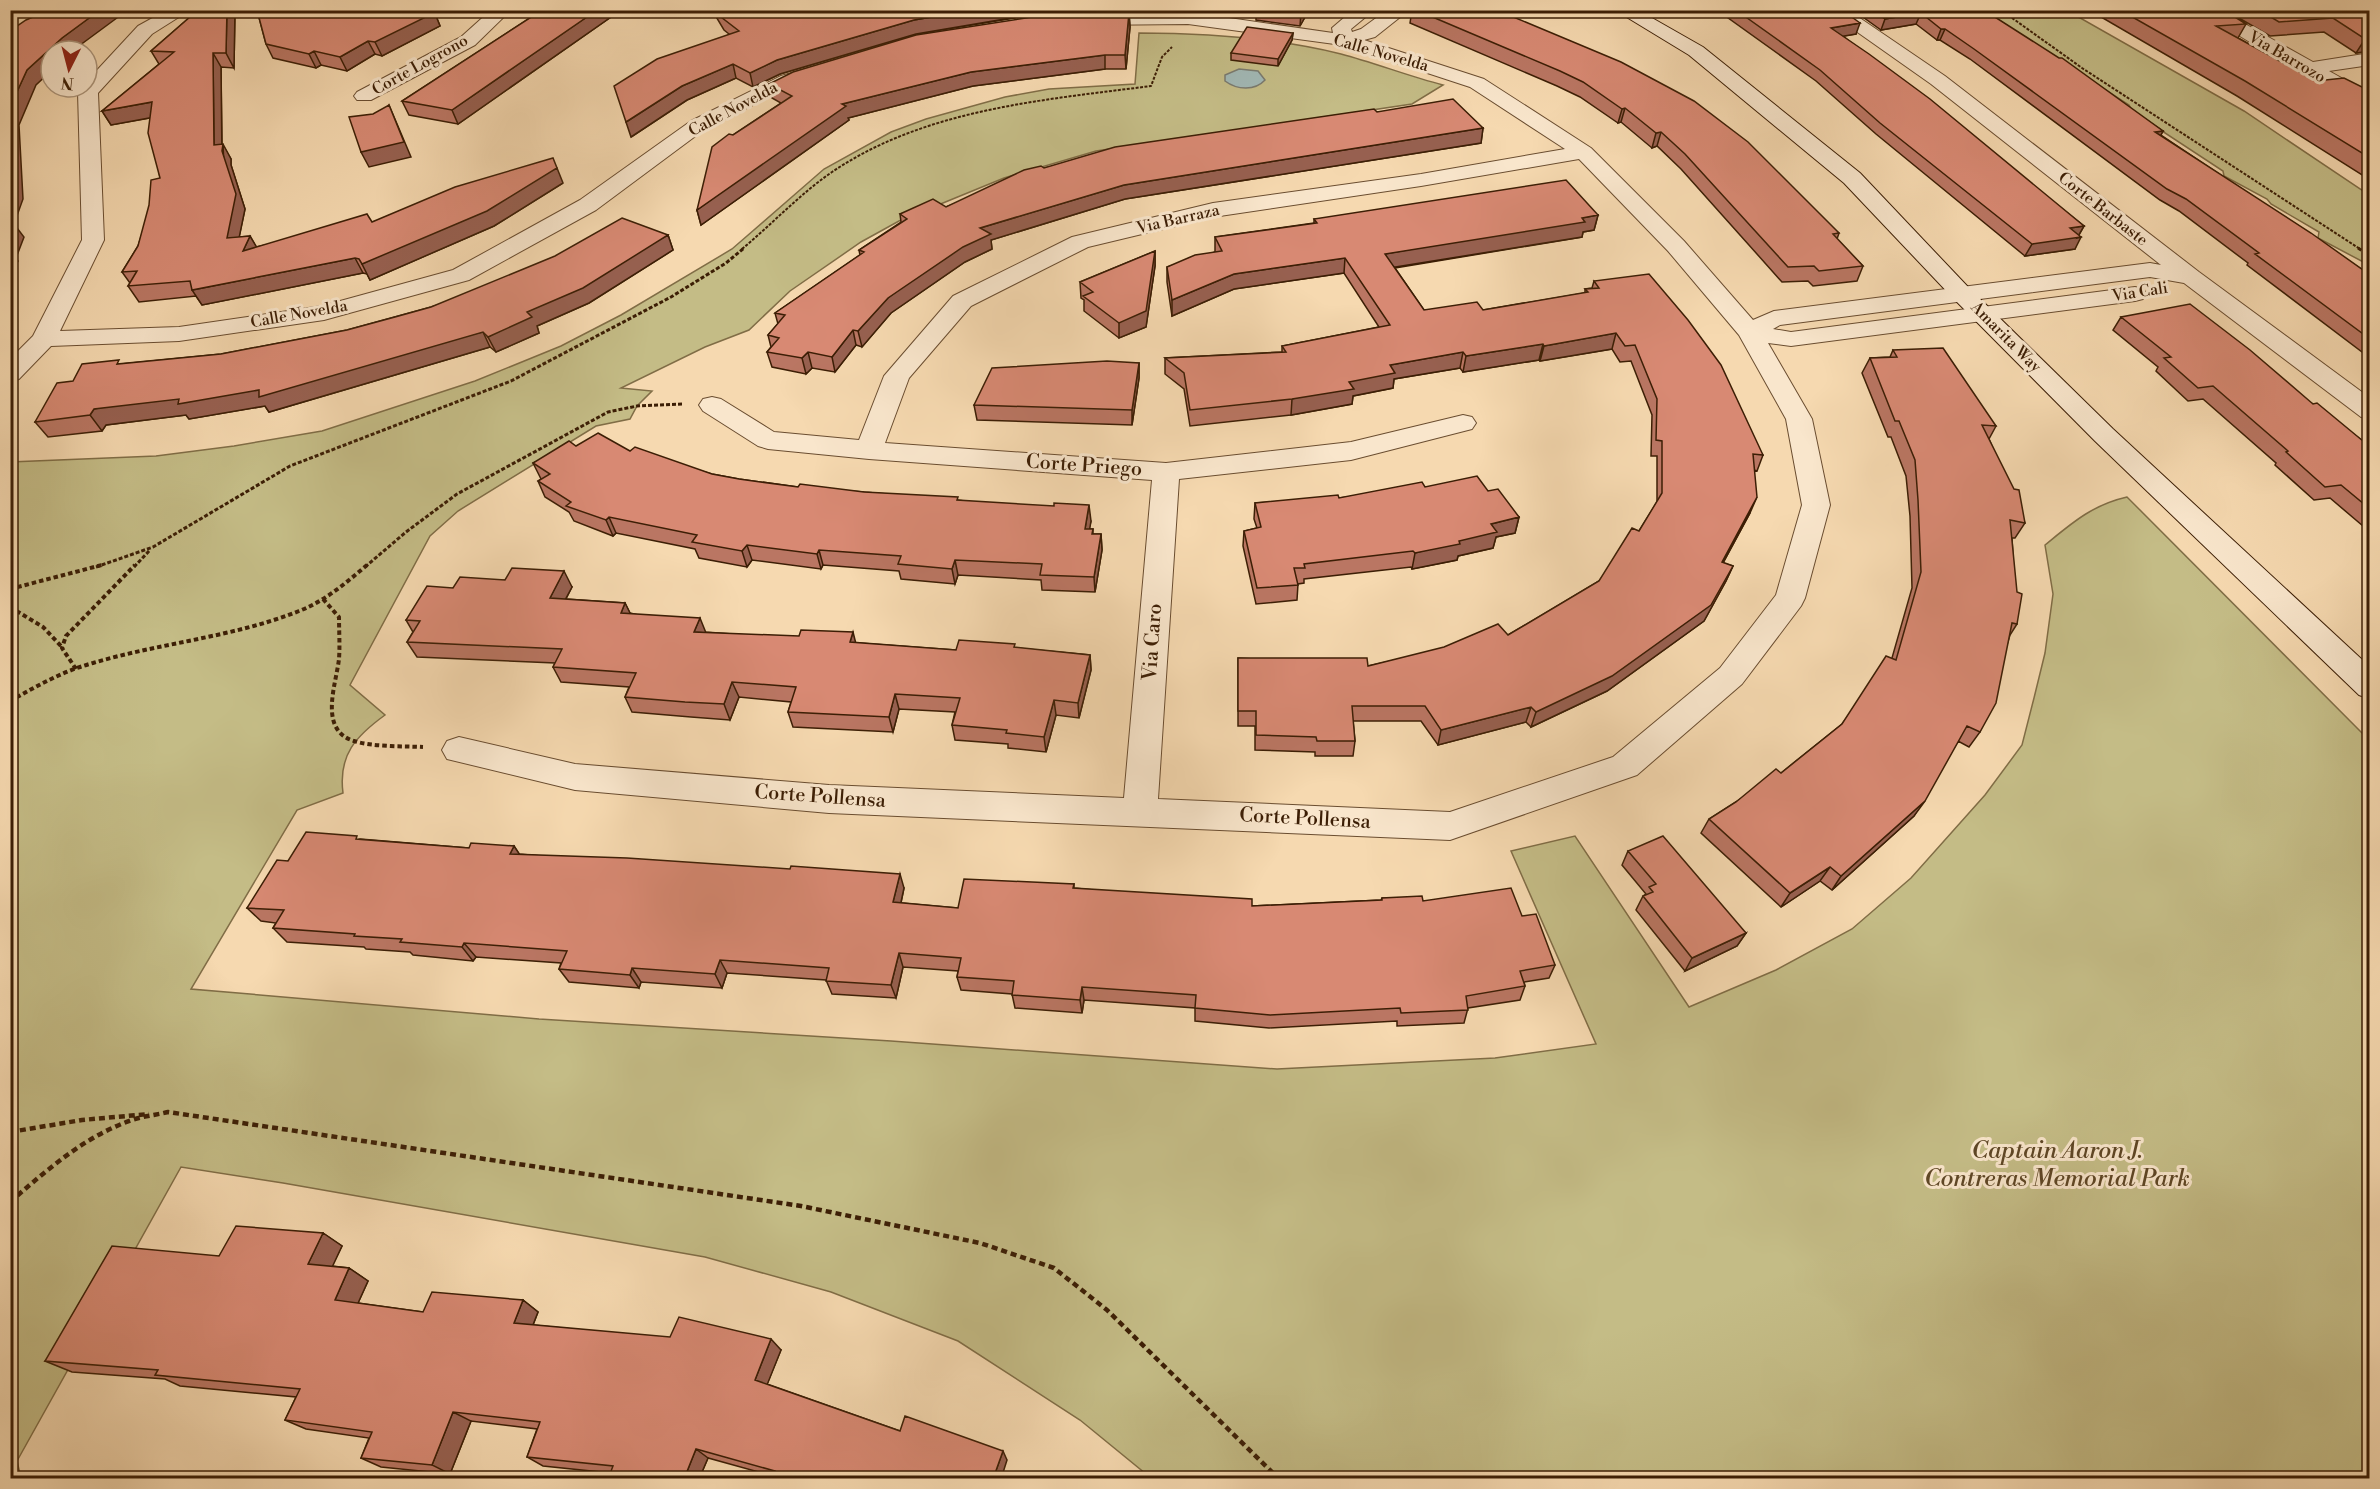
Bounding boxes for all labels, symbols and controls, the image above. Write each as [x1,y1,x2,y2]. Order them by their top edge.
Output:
street label: Via Barrozo [2244,26,2329,87]
street label: Corte Logrono [368,30,472,100]
street label: Calle Novelda [1331,30,1432,76]
north arrow [39,39,99,99]
text: N [60,72,75,94]
street label: Calle Novelda [685,77,782,141]
street label: Corte Barbaste [2054,168,2152,250]
street label: Via Barraza [1134,200,1222,238]
street label: Via Cali [2110,278,2169,306]
street label: Calle Novelda [249,295,350,332]
street label: Amarita Way [1966,297,2046,377]
street label: Corte Priego [1025,449,1143,483]
street label: Via Caro [1138,602,1168,683]
street label: Corte Pollensa [753,780,887,814]
street label: Corte Pollensa [1239,803,1372,835]
park label: Captain Aaron J. Contreras Memorial Park [1924,1136,2190,1194]

